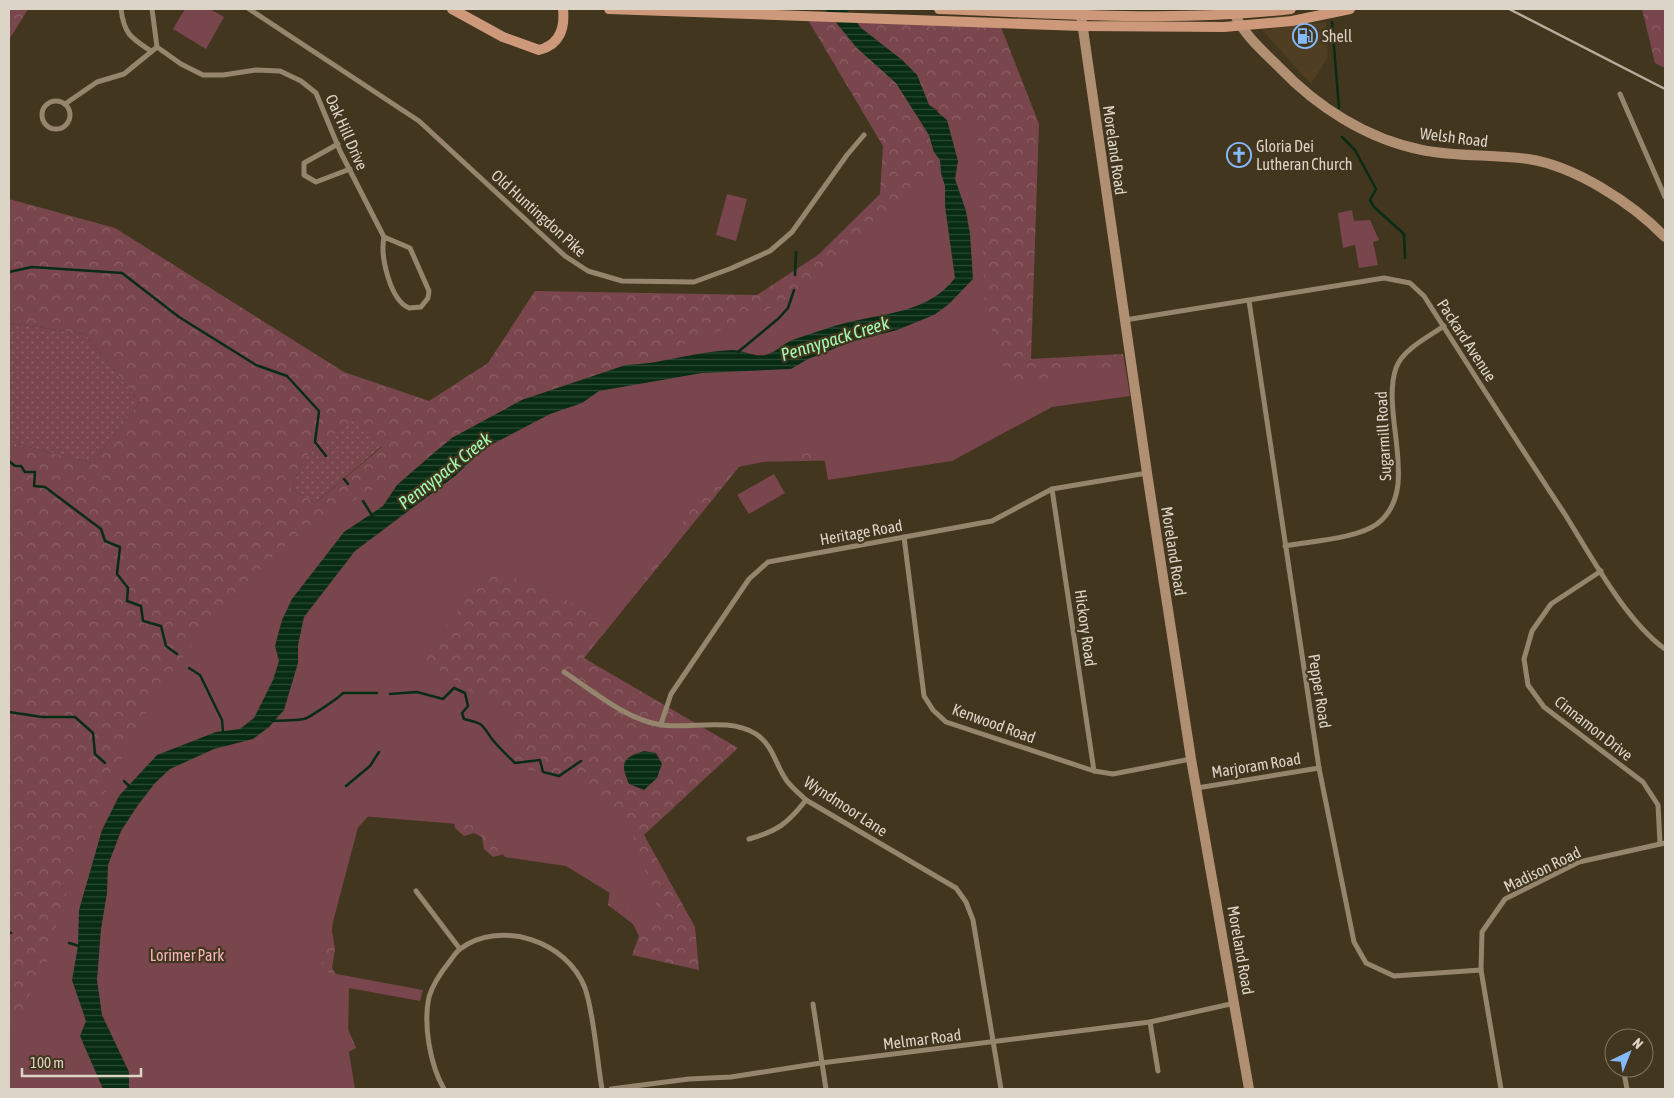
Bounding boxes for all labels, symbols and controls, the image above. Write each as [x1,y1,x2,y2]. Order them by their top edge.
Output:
fuel station icon: Shell [1292,23,1318,49]
place label: Shell [1322,27,1353,45]
street label: Oak Hill Drive [322,91,372,173]
street label: Moreland Road [1100,104,1130,196]
street label: Welsh Road [1419,124,1489,150]
place label: Gloria Dei Lutheran Church [1256,137,1352,173]
church icon: Gloria Dei Lutheran Church [1226,142,1252,168]
street label: Old Huntingdon Pike [487,166,590,261]
street label: Packard Avenue [1434,296,1500,384]
water label: Pennypack Creek [778,312,893,365]
street label: Sugarmill Road [1372,391,1395,481]
water label: Pennypack Creek [394,427,496,513]
street label: Moreland Road [1158,505,1190,597]
street label: Heritage Road [818,516,904,549]
street label: Hickory Road [1071,589,1100,668]
street label: Pepper Road [1304,653,1335,730]
street label: Cinnamon Drive [1551,692,1637,764]
street label: Kenwood Road [950,700,1038,746]
street label: Marjoram Road [1210,749,1302,782]
street label: Wyndmoor Lane [800,772,891,840]
street label: Madison Road [1501,843,1583,895]
street label: Moreland Road [1224,904,1258,996]
park label: Lorimer Park [150,946,224,964]
street label: Melmar Road [882,1025,962,1053]
north arrow [1604,1028,1654,1078]
text: N [1629,1035,1646,1052]
scale bar [22,1046,141,1078]
text: 100 m [30,1054,64,1071]

